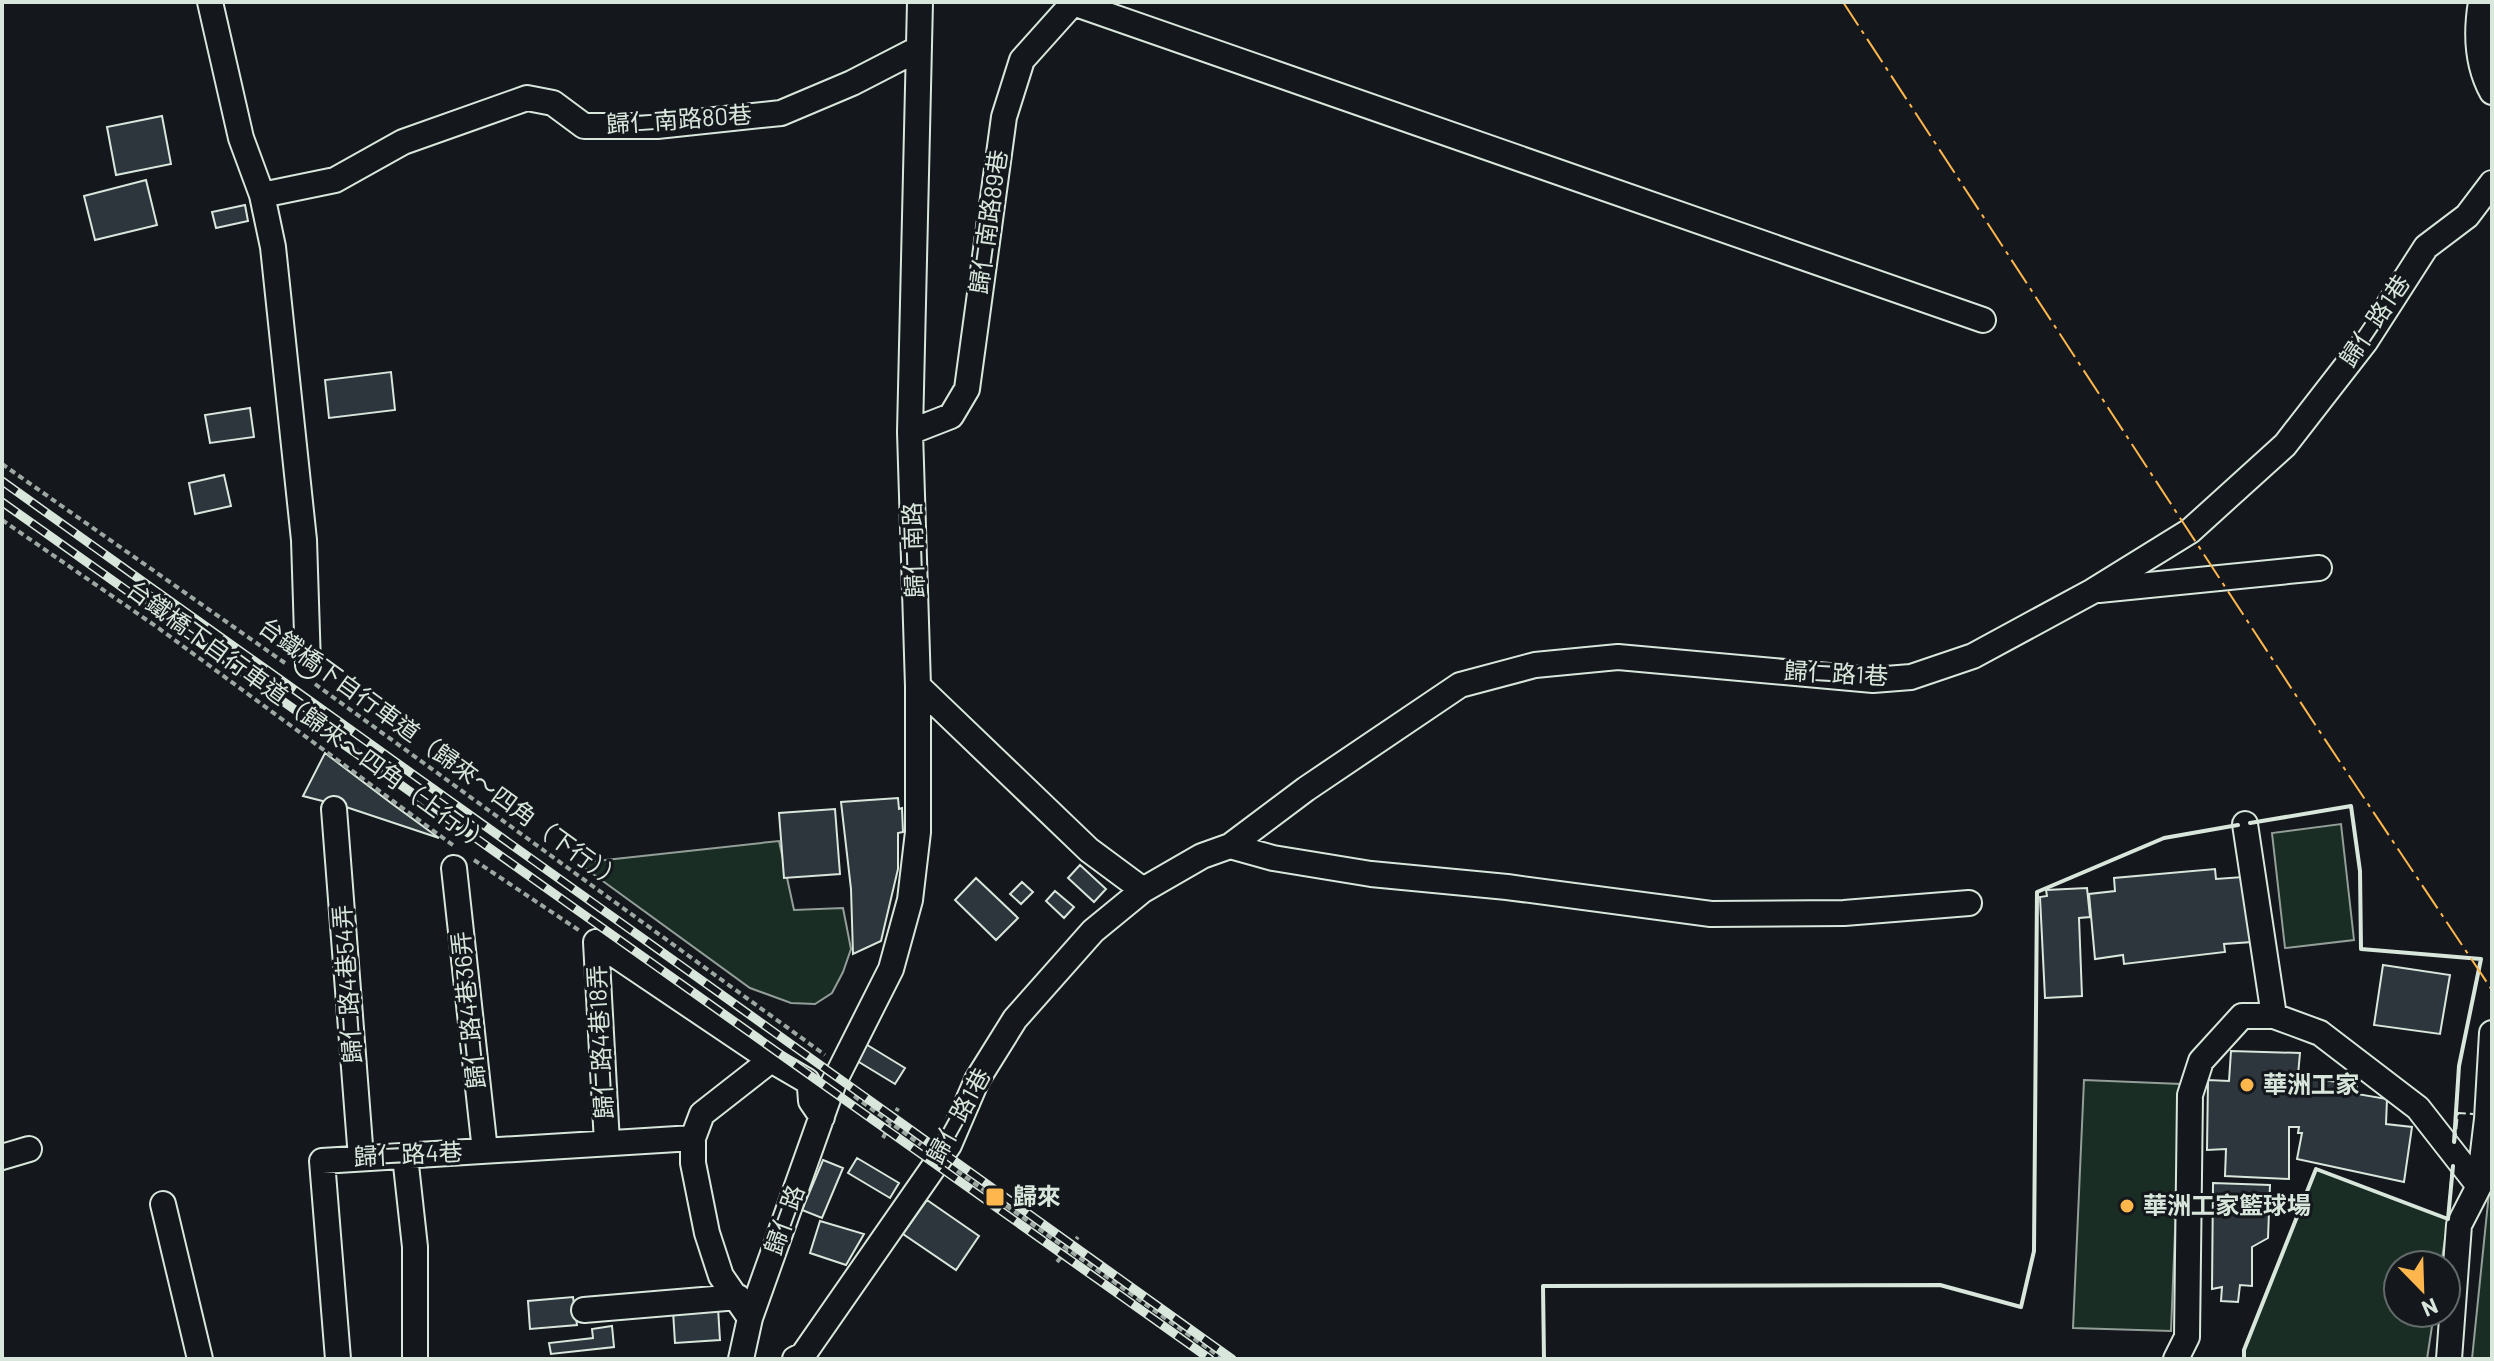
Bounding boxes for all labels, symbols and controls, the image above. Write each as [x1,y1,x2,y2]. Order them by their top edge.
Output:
street label: 歸仁南路80巷 [605,99,753,138]
street label: 歸仁南路89巷 [963,148,1012,296]
street label: 歸仁路1巷 [2333,269,2415,372]
street label: 歸仁南路 [896,502,929,599]
street label: 台鐵橋下自行車道（歸來～四角（上行）） [122,574,498,858]
street label: 台鐵橋下自行車道（歸來～四角（下行）） [254,611,630,895]
street label: 歸仁路1巷 [1783,655,1889,690]
street label: 歸仁路4巷54弄 [327,904,367,1064]
street label: 歸仁路4巷36弄 [445,930,490,1090]
street label: 歸仁路4巷18弄 [581,964,618,1120]
street label: 歸仁路1巷 [920,1063,996,1168]
place label: 華洲工家 [2263,1069,2359,1098]
marker: 華洲工家 [2238,1076,2256,1094]
street label: 歸仁路4巷 [353,1136,463,1171]
street label: 歸仁路 [758,1181,810,1258]
place label: 歸來 [1013,1181,1061,1210]
marker: 歸來 [984,1186,1006,1208]
place label: 華洲工家籃球場 [2143,1190,2311,1219]
marker: 華洲工家籃球場 [2118,1197,2136,1215]
north arrow [2382,1249,2462,1329]
text: N [2418,1294,2442,1323]

